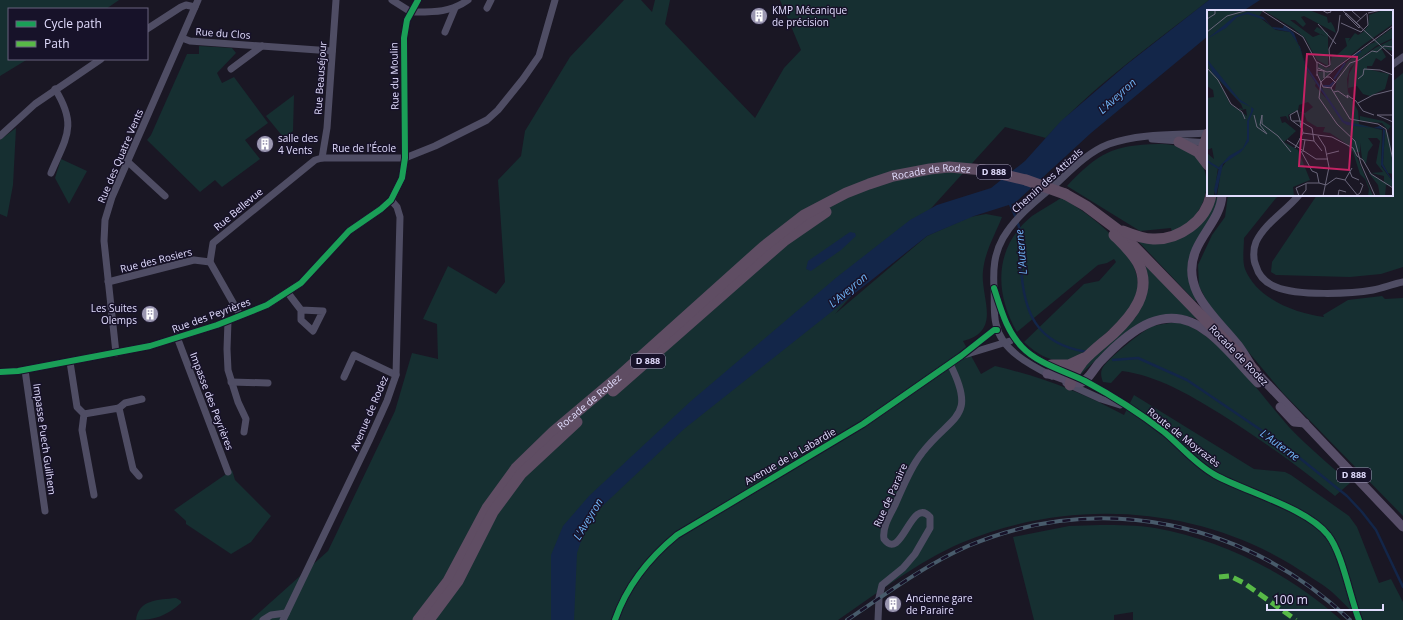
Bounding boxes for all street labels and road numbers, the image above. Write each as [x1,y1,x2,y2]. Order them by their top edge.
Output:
street label: Rue du Clos [195,24,251,42]
street label: Rue Beauséjour [310,41,330,115]
street label: Rue du Moulin [386,42,402,110]
street label: Rue des Quatre Vents [94,107,146,205]
street label: Rue de l'École [332,141,396,155]
street label: Chemin des Attizals [1008,144,1086,216]
street label: Rocade de Rodez [890,160,972,183]
road number: D 888 [977,165,1011,179]
street label: Rue Bellevue [211,184,266,234]
street label: Rue des Rosiers [119,244,194,276]
street label: Rue des Peyrières [170,294,253,336]
street label: Rocade de Rodez [1206,321,1272,389]
street label: Impasse des Peyrières [187,350,237,452]
road number: D 888 [631,354,665,368]
street label: Rocade de Rodez [554,370,624,433]
street label: Avenue de Rodez [347,373,391,453]
street label: Impasse Puech Guilhem [30,382,60,496]
street label: Route de Moyrazès [1145,404,1224,470]
street label: Avenue de la Labardie [742,424,839,488]
street label: Rue de Paraire [870,461,910,529]
road number: D 888 [1337,468,1371,482]

